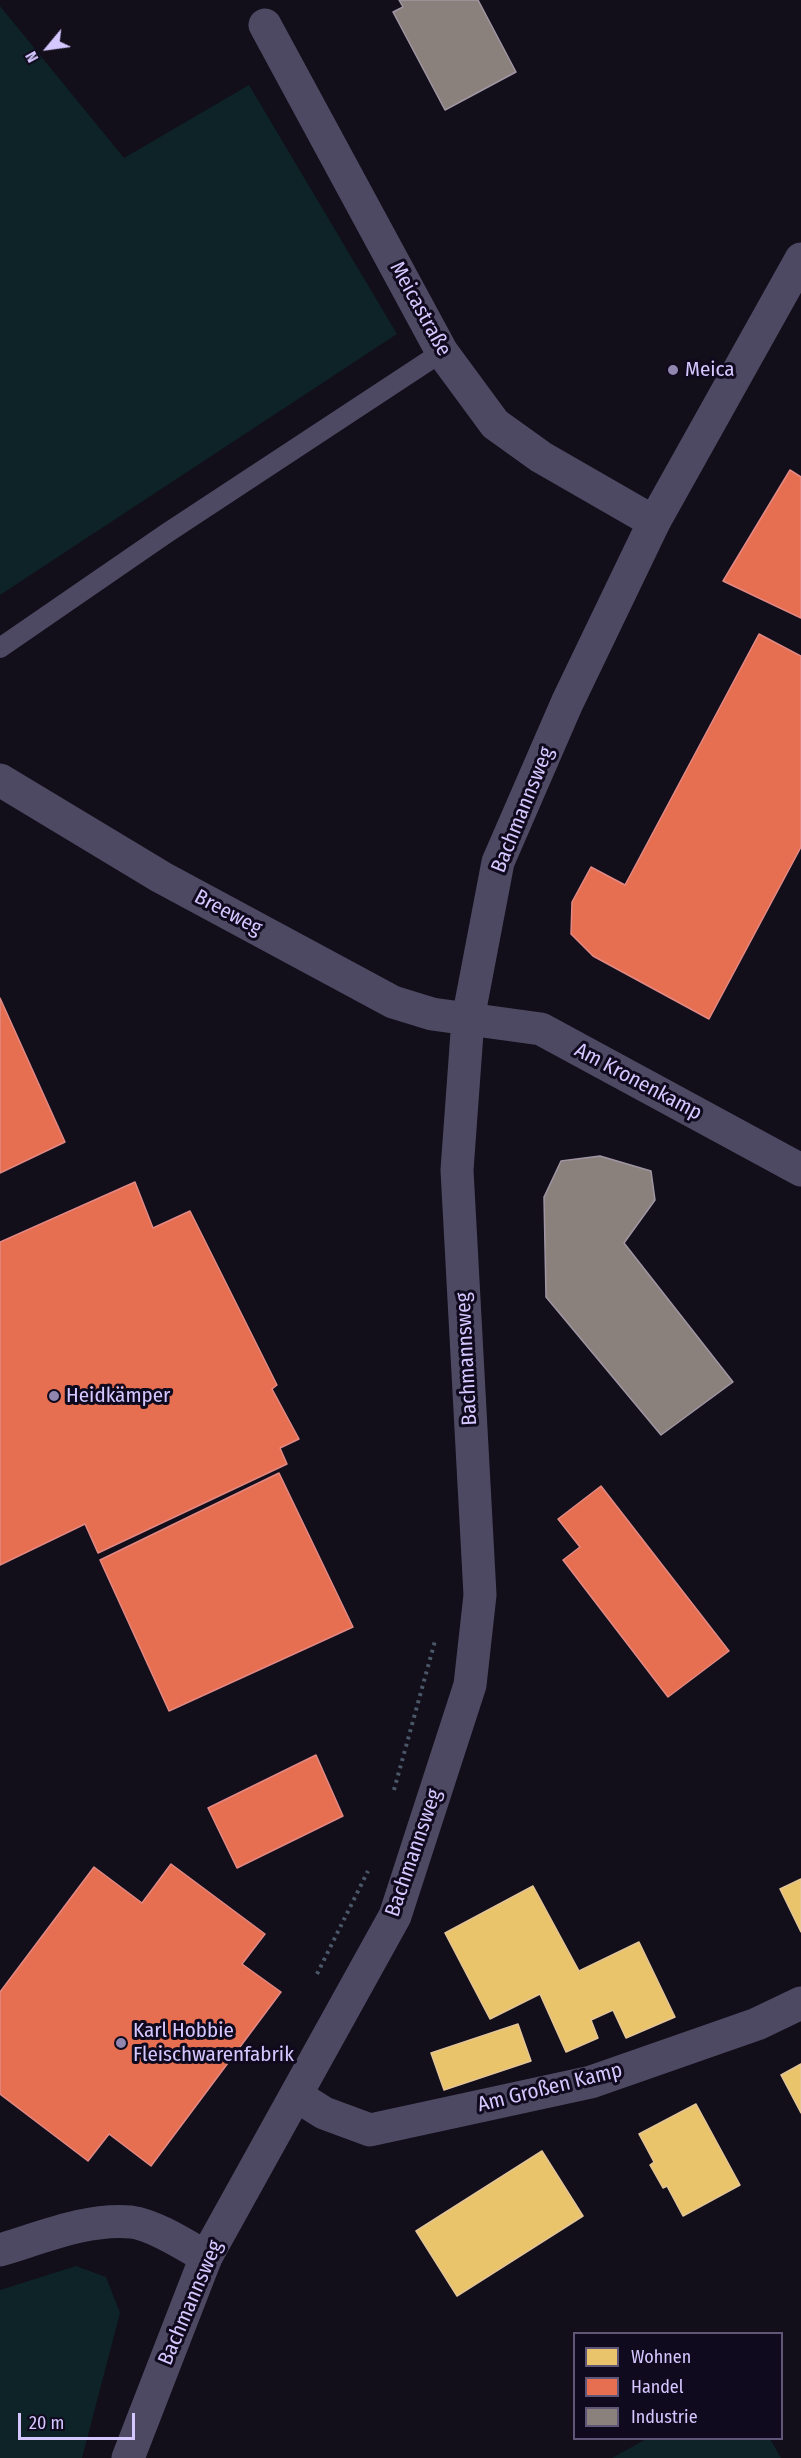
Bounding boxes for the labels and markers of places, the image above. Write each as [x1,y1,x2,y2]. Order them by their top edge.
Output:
place label: Meica [685,357,735,383]
marker: Meica [666,363,680,377]
place label: Heidkämper [66,1383,170,1409]
marker: Heidkämper [47,1389,61,1403]
place label: Karl Hobbie Fleischwarenfabrik [133,2018,294,2068]
marker: Karl Hobbie Fleischwarenfabrik [114,2036,128,2050]

